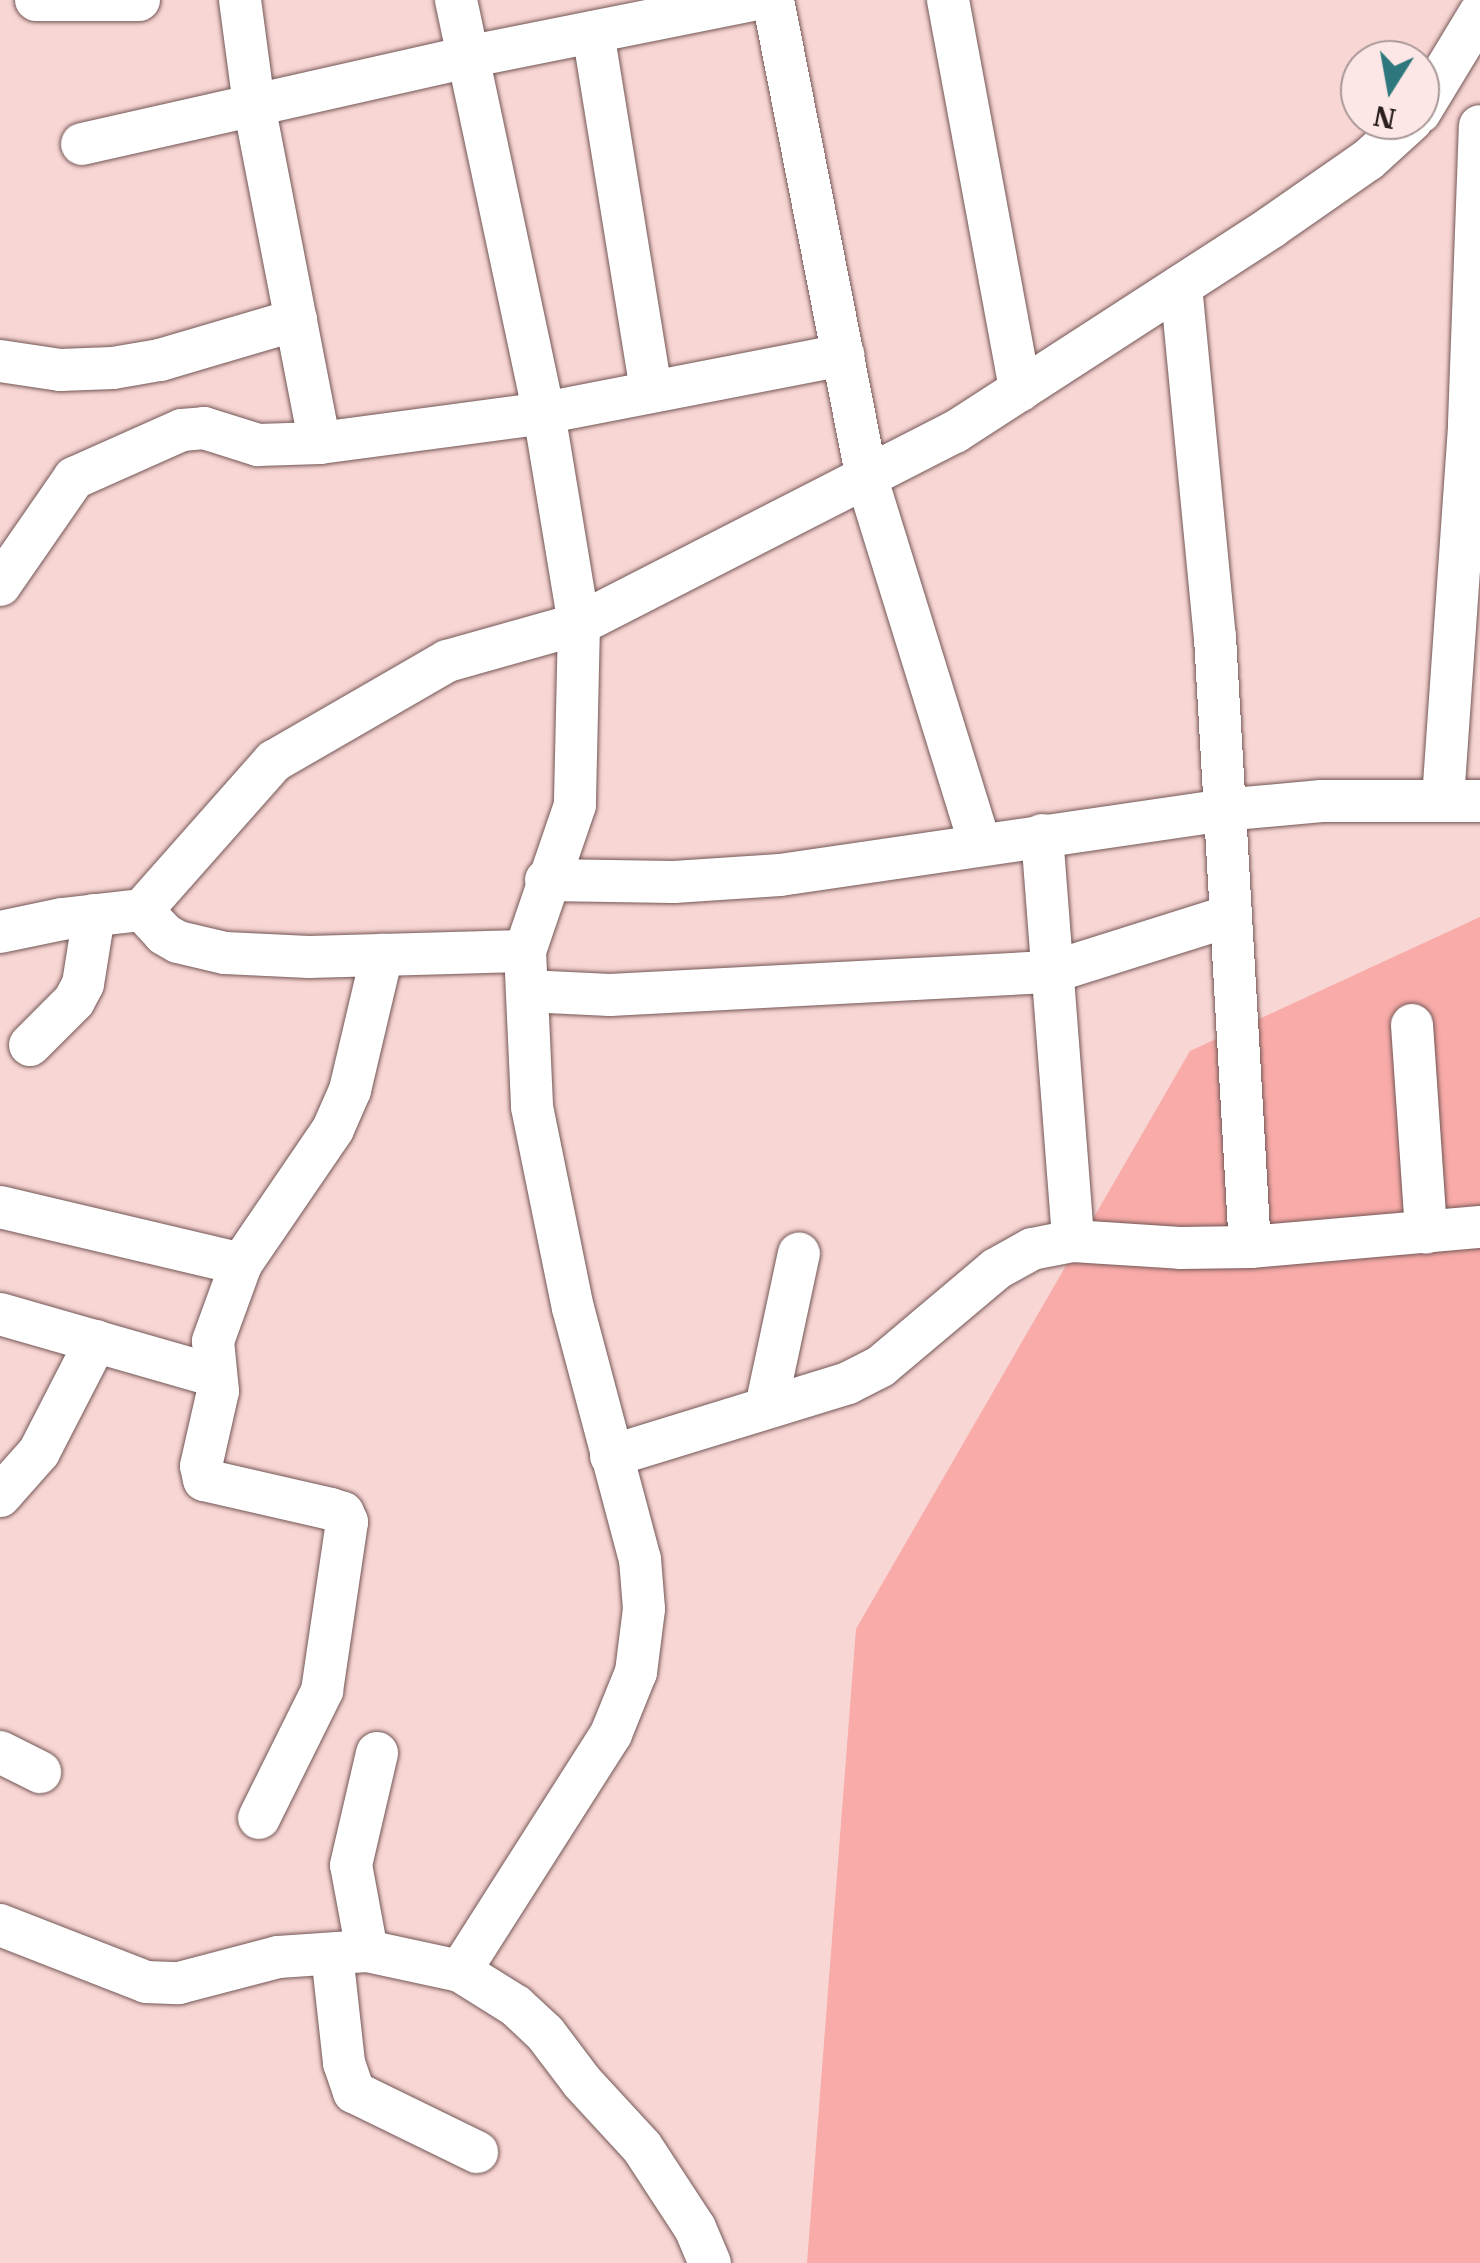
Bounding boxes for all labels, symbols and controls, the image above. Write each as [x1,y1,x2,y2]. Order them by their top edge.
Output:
north arrow [1340,40,1440,140]
text: N [1370,98,1399,138]

